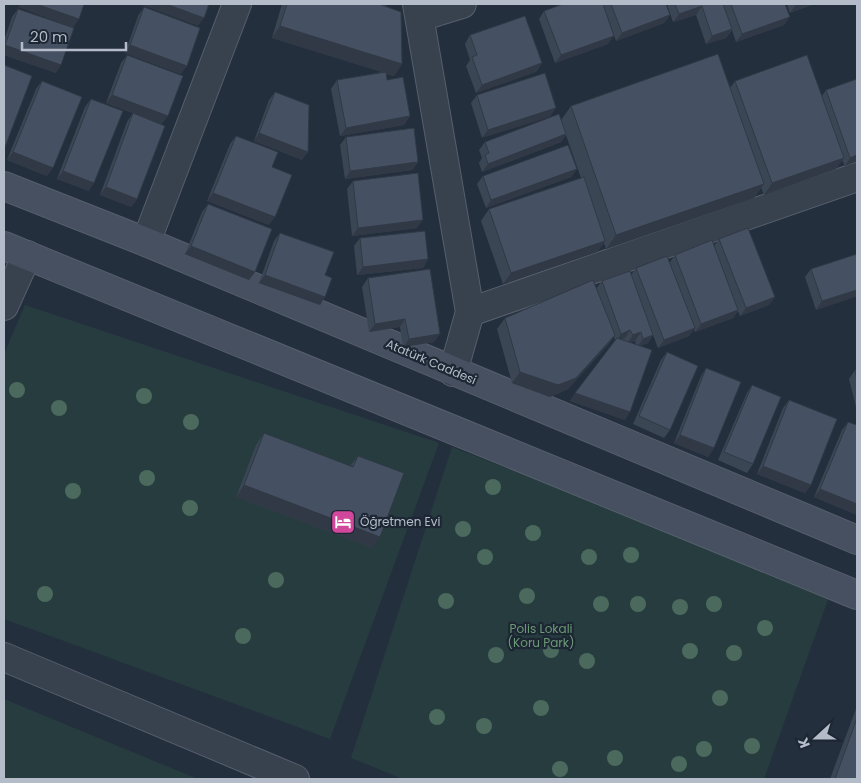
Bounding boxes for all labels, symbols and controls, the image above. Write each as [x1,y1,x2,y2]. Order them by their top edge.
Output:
scale bar [22,20,126,52]
text: 20 m [30,26,68,47]
street label: Atatürk Caddesi [383,335,479,388]
hotel icon: Öğretmen Evi [330,509,356,535]
place label: Öğretmen Evi [360,513,440,530]
park label: Polis Lokali (Koru Park) [508,620,574,651]
north arrow [791,713,841,763]
text: K [793,734,815,751]

